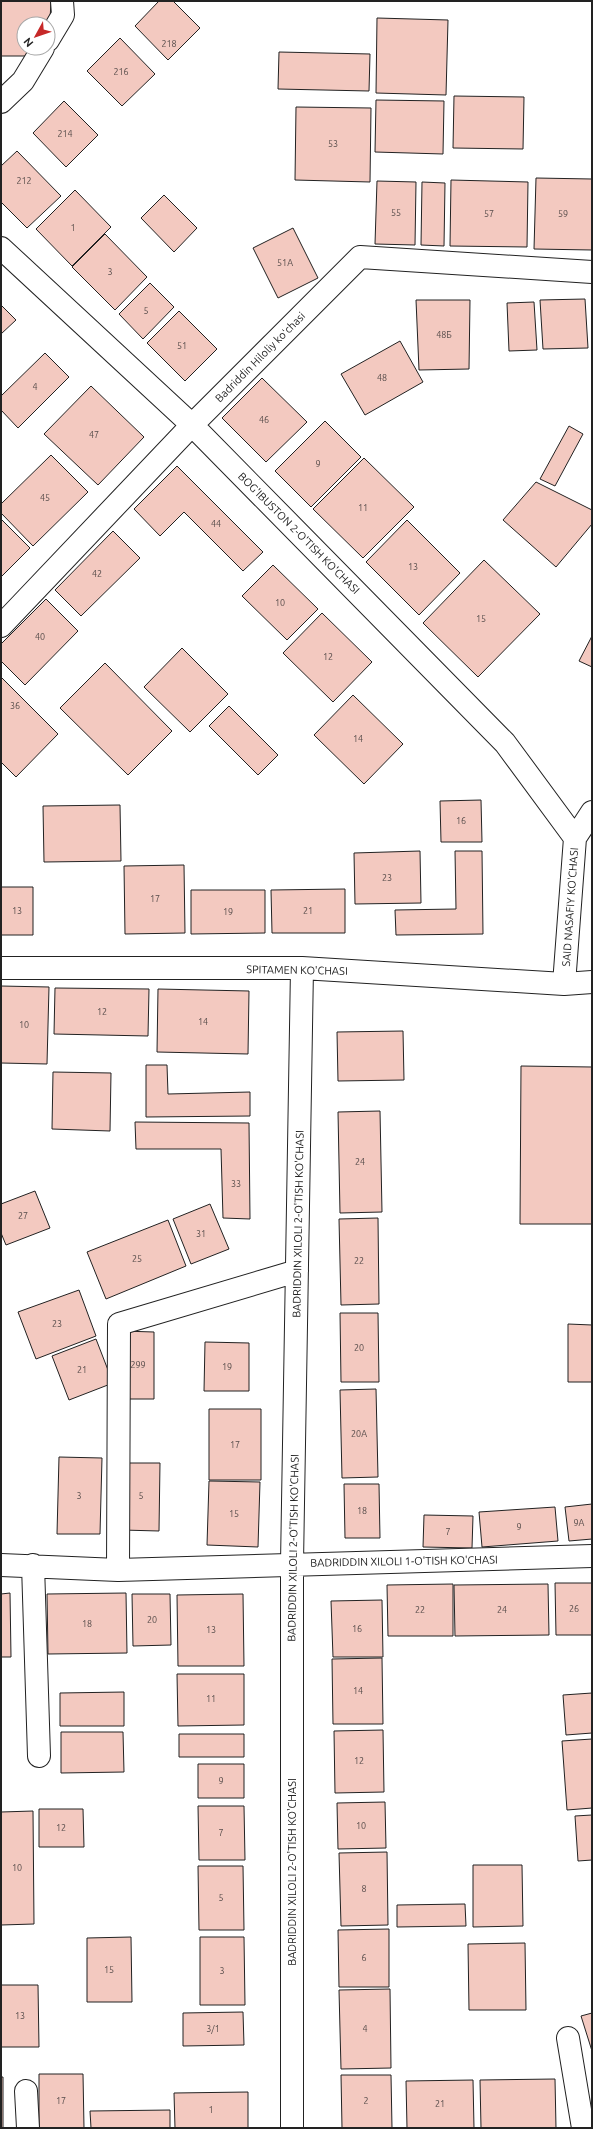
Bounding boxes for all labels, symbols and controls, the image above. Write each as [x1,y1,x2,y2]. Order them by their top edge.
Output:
north arrow [16,16,56,56]
text: N [21,35,36,49]
house number: 218 [161,39,177,49]
house number: 216 [113,67,129,77]
house number: 214 [57,129,73,139]
house number: 53 [328,139,338,149]
house number: 212 [16,176,32,186]
house number: 55 [391,208,401,218]
house number: 57 [484,209,494,219]
house number: 59 [558,209,568,219]
house number: 1 [70,223,76,233]
house number: 51A [277,258,293,268]
house number: 3 [107,267,113,277]
house number: 5 [143,306,149,316]
street label: Badriddin Hiloliy koʻchasi [213,310,307,404]
house number: 48Б [436,330,452,340]
house number: 51 [177,341,187,351]
house number: 48 [377,373,387,383]
house number: 4 [32,382,38,392]
house number: 46 [259,415,269,425]
house number: 47 [89,430,99,440]
house number: 9 [315,459,321,469]
street label: BOG'IBUSTON 2-O'TISH KO'CHASI [236,470,362,596]
house number: 45 [40,493,50,503]
house number: 11 [358,503,368,513]
house number: 44 [211,519,221,529]
house number: 13 [408,562,418,572]
house number: 42 [92,569,102,579]
house number: 10 [275,598,285,608]
house number: 15 [476,614,486,624]
house number: 40 [35,632,45,642]
house number: 12 [323,652,333,662]
house number: 36 [10,701,20,711]
house number: 14 [353,734,363,744]
house number: 16 [456,816,466,826]
street label: SAID NASAFIY KO'CHASI [560,847,580,967]
house number: 23 [382,873,392,883]
house number: 17 [150,894,160,904]
house number: 13 [12,906,22,916]
house number: 21 [303,906,313,916]
house number: 19 [223,907,233,917]
street label: SPITAMEN KO'CHASI [246,963,348,977]
house number: 12 [97,1007,107,1017]
house number: 14 [198,1017,208,1027]
house number: 10 [19,1020,29,1030]
street label: BADRIDDIN XILOLI 2-O'TISH KO'CHASI [290,1130,306,1318]
house number: 24 [355,1157,365,1167]
house number: 33 [231,1179,241,1189]
house number: 27 [18,1211,28,1221]
house number: 31 [196,1229,206,1239]
house number: 25 [132,1254,142,1264]
house number: 22 [354,1256,364,1266]
house number: 23 [52,1319,62,1329]
house number: 20 [354,1343,364,1353]
house number: 299 [130,1360,146,1370]
house number: 19 [222,1362,232,1372]
house number: 21 [77,1365,87,1375]
house number: 20A [351,1429,367,1439]
house number: 17 [230,1440,240,1450]
street label: BADRIDDIN XILOLI 2-O'TISH KO'CHASI [285,1454,301,1642]
house number: 3 [76,1491,82,1501]
house number: 5 [138,1491,144,1501]
house number: 18 [357,1506,367,1516]
house number: 15 [229,1509,239,1519]
house number: 9A [574,1518,585,1528]
house number: 9 [516,1522,522,1532]
house number: 7 [445,1527,451,1537]
street label: BADRIDDIN XILOLI 1-O'TISH KO'CHASI [310,1553,498,1569]
house number: 26 [569,1604,579,1614]
house number: 22 [415,1605,425,1615]
house number: 24 [497,1605,507,1615]
house number: 20 [147,1615,157,1625]
house number: 18 [82,1619,92,1629]
house number: 16 [352,1624,362,1634]
house number: 13 [206,1625,216,1635]
house number: 14 [353,1686,363,1696]
house number: 11 [206,1694,216,1704]
house number: 12 [354,1756,364,1766]
house number: 9 [218,1776,224,1786]
street label: BADRIDDIN XILOLI 2-O'TISH KO'CHASI [286,1778,298,1966]
house number: 10 [356,1821,366,1831]
house number: 12 [56,1823,66,1833]
house number: 7 [218,1828,224,1838]
house number: 10 [12,1863,22,1873]
house number: 8 [361,1884,367,1894]
house number: 5 [218,1893,224,1903]
house number: 6 [361,1953,367,1963]
house number: 15 [104,1965,114,1975]
house number: 3 [219,1966,225,1976]
house number: 13 [15,2011,25,2021]
house number: 3/1 [206,2024,220,2034]
house number: 4 [362,2024,368,2034]
house number: 17 [56,2096,66,2106]
house number: 2 [363,2096,369,2106]
house number: 21 [435,2099,445,2109]
house number: 1 [208,2105,214,2115]

